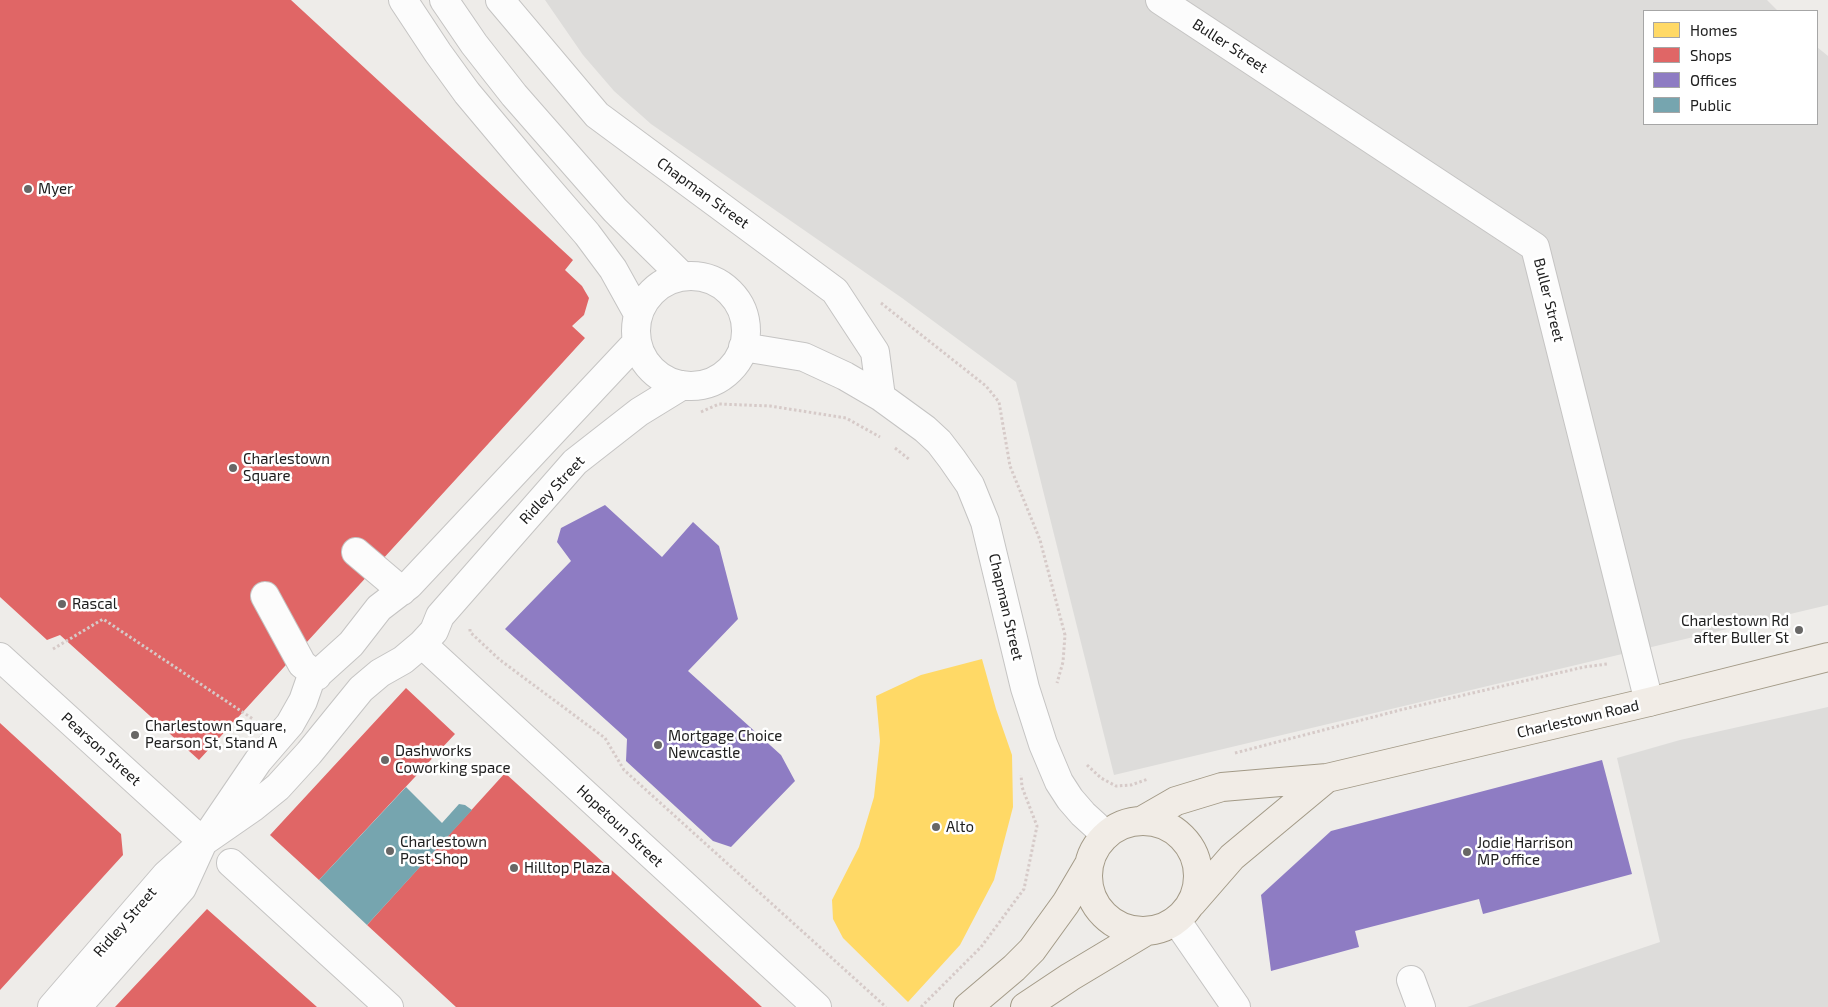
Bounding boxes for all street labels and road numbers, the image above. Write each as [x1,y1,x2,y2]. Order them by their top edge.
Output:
street label: Buller Street [1189,15,1271,77]
street label: Chapman Street [653,154,753,232]
street label: Buller Street [1530,256,1568,344]
street label: Ridley Street [516,452,588,528]
street label: Chapman Street [985,552,1027,662]
street label: Charlestown Road [1515,696,1641,742]
street label: Pearson Street [57,709,145,789]
street label: Hopetoun Street [573,781,667,871]
street label: Ridley Street [90,883,160,961]

